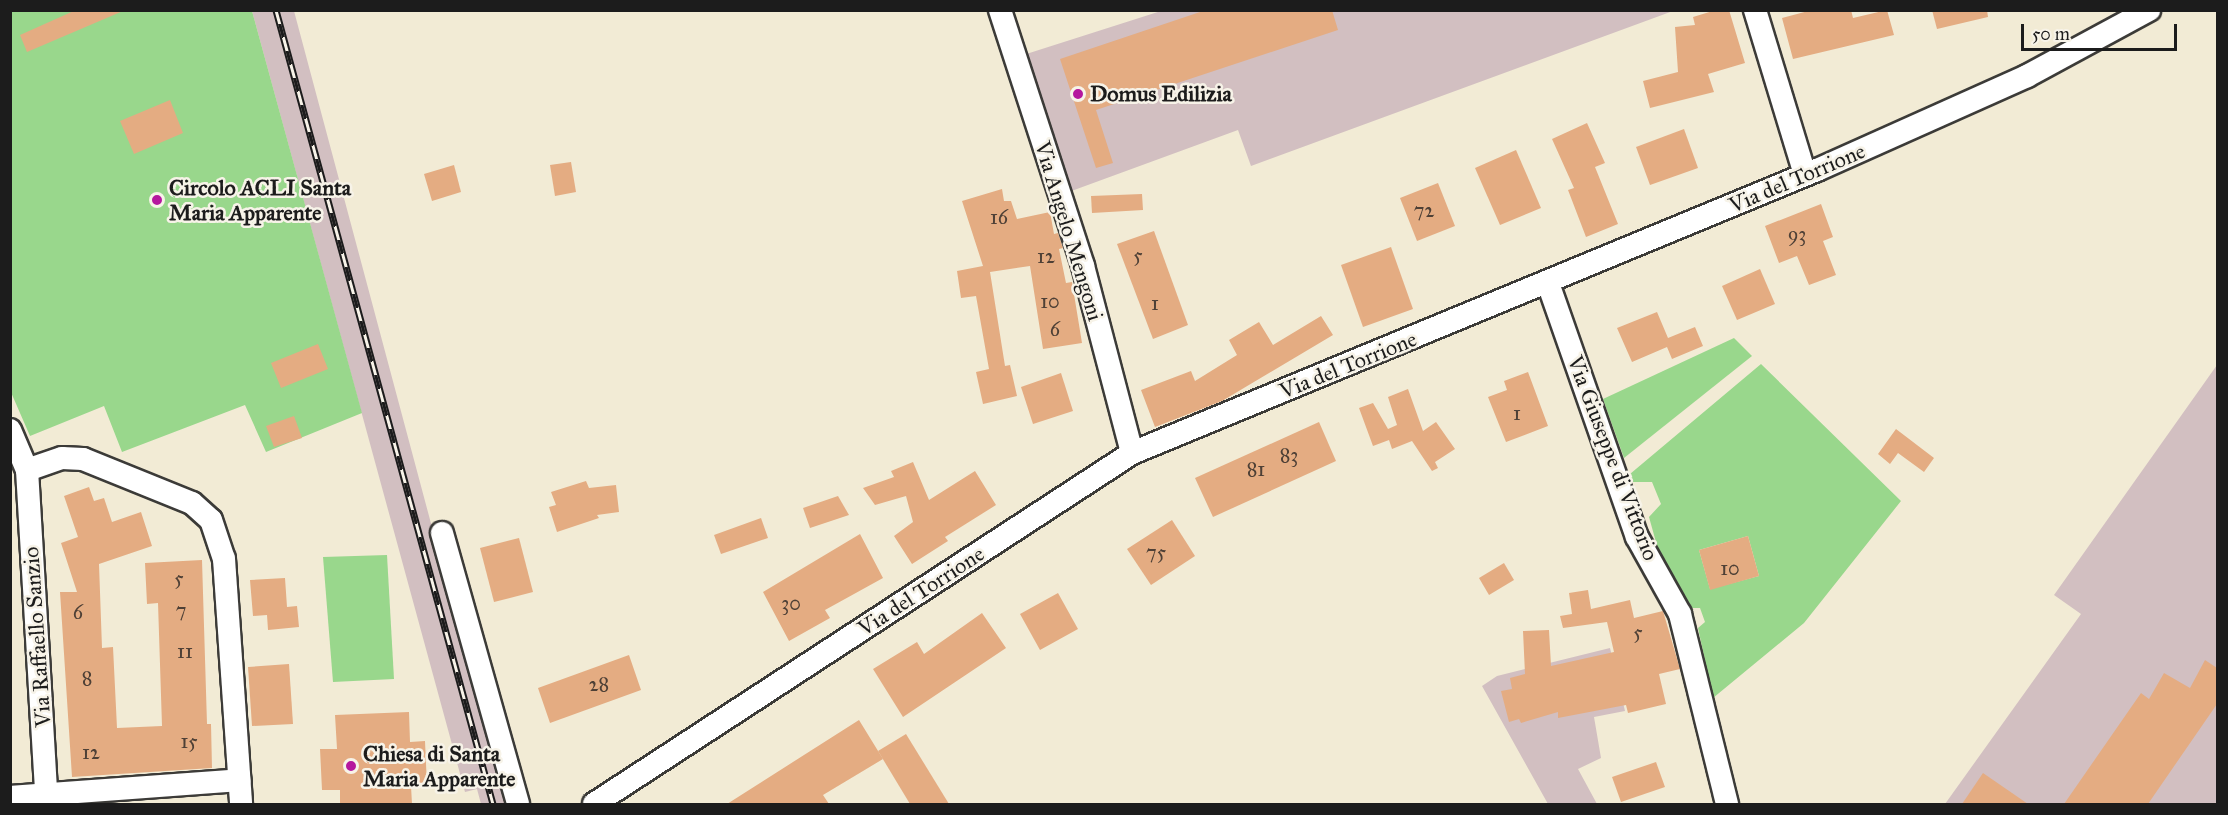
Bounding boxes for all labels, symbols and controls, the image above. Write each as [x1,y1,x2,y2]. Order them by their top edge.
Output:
scale bar [2024,12,2180,50]
text: 50 m [2032,23,2070,45]
place label: Domus Edilizia [1090,81,1232,107]
marker: Domus Edilizia [1071,87,1085,101]
street label: Via del Torrione [1725,137,1869,219]
street label: Via Angelo Mengoni [1029,138,1109,324]
place label: Circolo ACLI Santa Maria Apparente [169,174,351,226]
marker: Circolo ACLI Santa Maria Apparente [150,193,164,207]
house number: 72 [1414,198,1434,222]
house number: 16 [990,205,1008,229]
house number: 93 [1788,222,1806,246]
house number: 5 [1133,243,1143,267]
house number: 12 [1037,244,1055,268]
house number: 10 [1040,289,1060,313]
house number: 1 [1151,291,1159,315]
house number: 6 [1050,317,1060,341]
street label: Via del Torrione [1276,326,1420,404]
street label: Via Giuseppe di Vittorio [1562,352,1664,564]
house number: 1 [1513,401,1521,425]
house number: 83 [1280,443,1298,467]
house number: 81 [1247,457,1265,481]
street label: Via del Torrione [853,540,989,642]
house number: 75 [1146,540,1166,564]
street label: Via Raffaello Sanzio [18,546,56,728]
house number: 10 [1720,556,1740,580]
house number: 5 [174,566,184,590]
house number: 30 [781,591,801,615]
house number: 7 [176,598,186,622]
house number: 6 [73,600,83,624]
house number: 5 [1633,620,1643,644]
house number: 11 [177,639,193,663]
house number: 8 [82,666,92,690]
house number: 28 [589,672,609,696]
house number: 15 [180,729,198,753]
house number: 12 [82,740,100,764]
place label: Chiesa di Santa Maria Apparente [363,740,515,792]
marker: Chiesa di Santa Maria Apparente [344,759,358,773]

